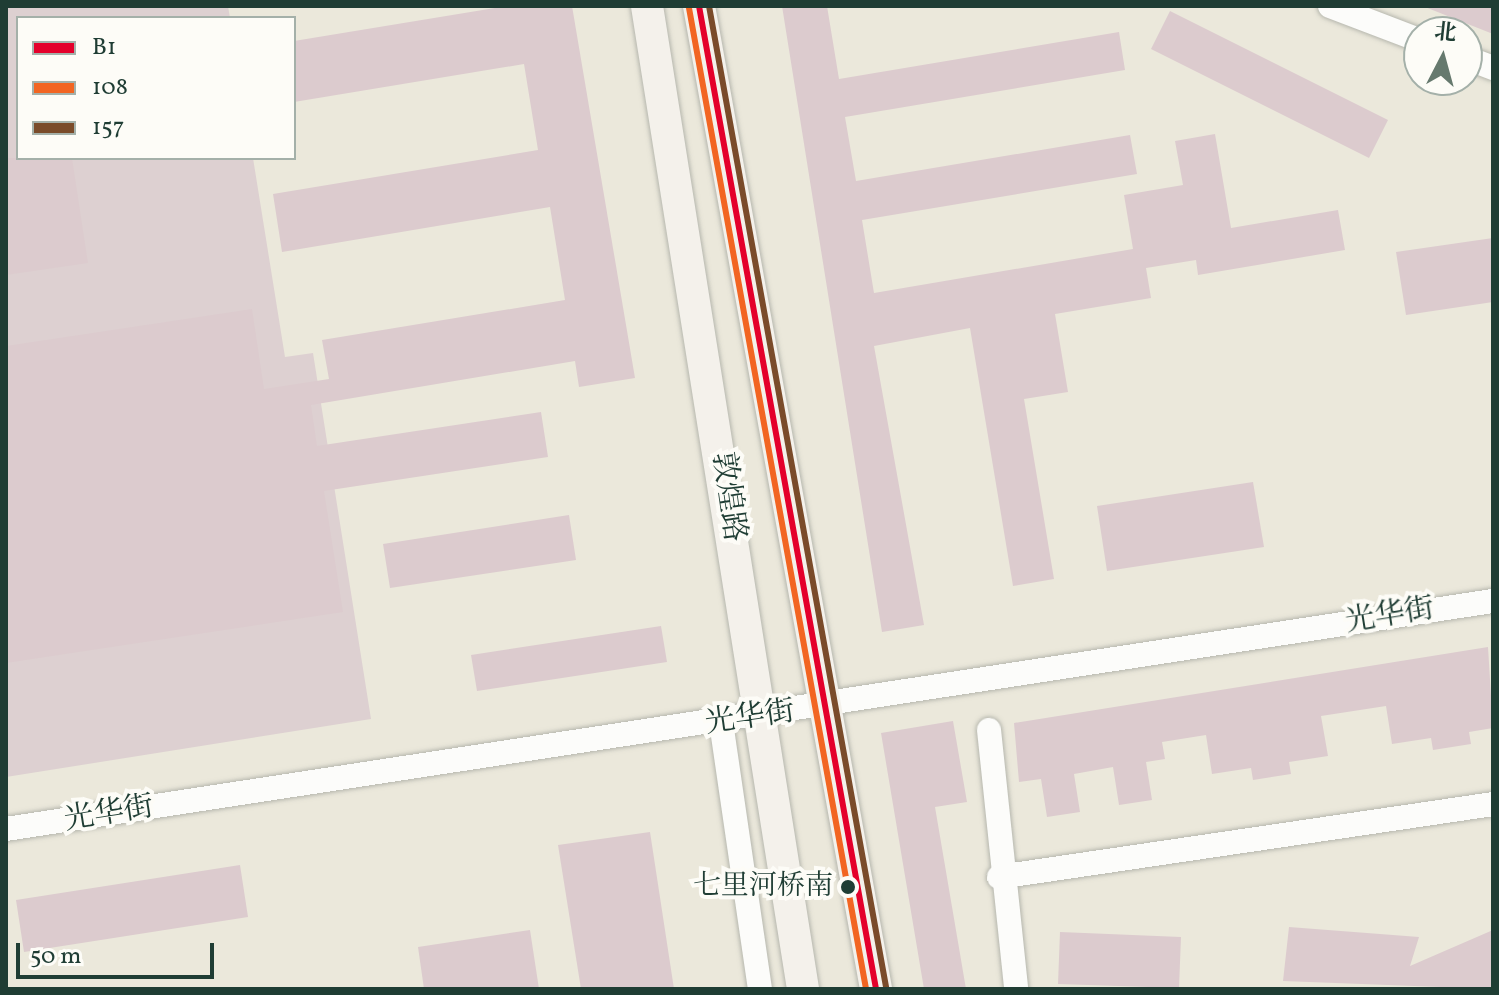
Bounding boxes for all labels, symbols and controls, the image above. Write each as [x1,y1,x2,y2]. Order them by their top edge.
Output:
legend [16,16,296,160]
north arrow [1403,16,1483,96]
text: 北 [1433,17,1458,50]
text: B1 [92,31,116,65]
text: 108 [92,71,128,105]
text: 157 [92,111,125,145]
street label: 敦煌路 [704,450,752,544]
street label: 光华街 [1343,591,1437,641]
street label: 光华街 [703,694,797,742]
street label: 光华街 [62,789,156,839]
place label: 七里河桥南 [693,870,833,904]
marker: 七里河桥南 [840,879,856,895]
scale bar [20,927,218,977]
text: 50 m [30,940,82,974]

